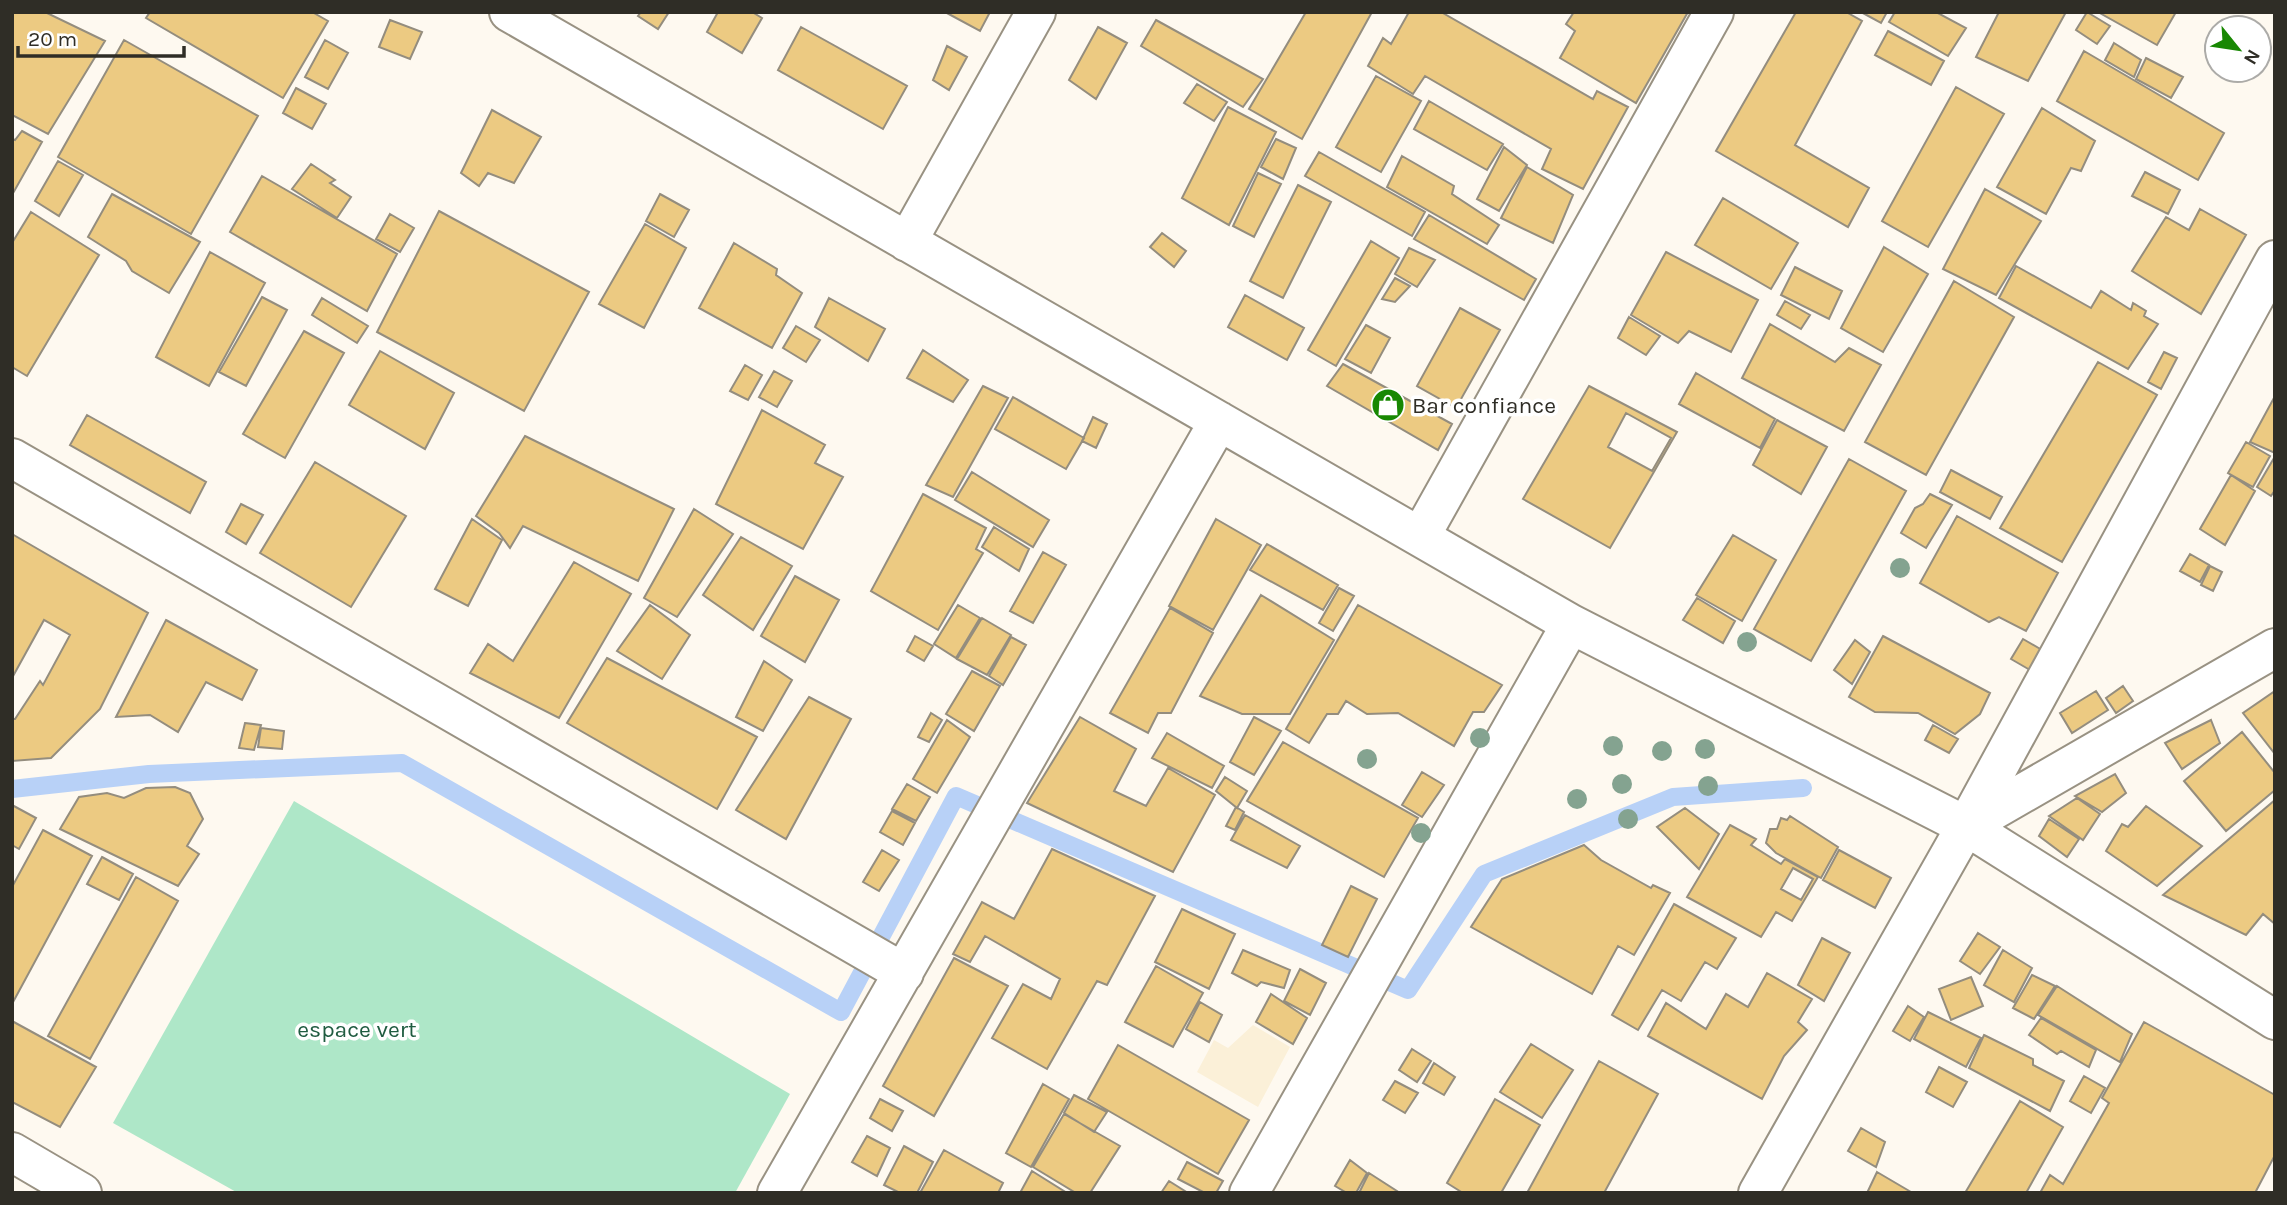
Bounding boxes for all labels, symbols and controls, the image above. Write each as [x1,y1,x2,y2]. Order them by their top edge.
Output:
scale bar [18,14,184,58]
north arrow [2203,14,2273,84]
text: 20 m [28,27,77,51]
text: N [2239,46,2265,68]
shop icon: Bar confiance [1369,386,1407,424]
place label: Bar confiance [1412,392,1556,419]
park label: espace vert [297,1016,417,1043]

